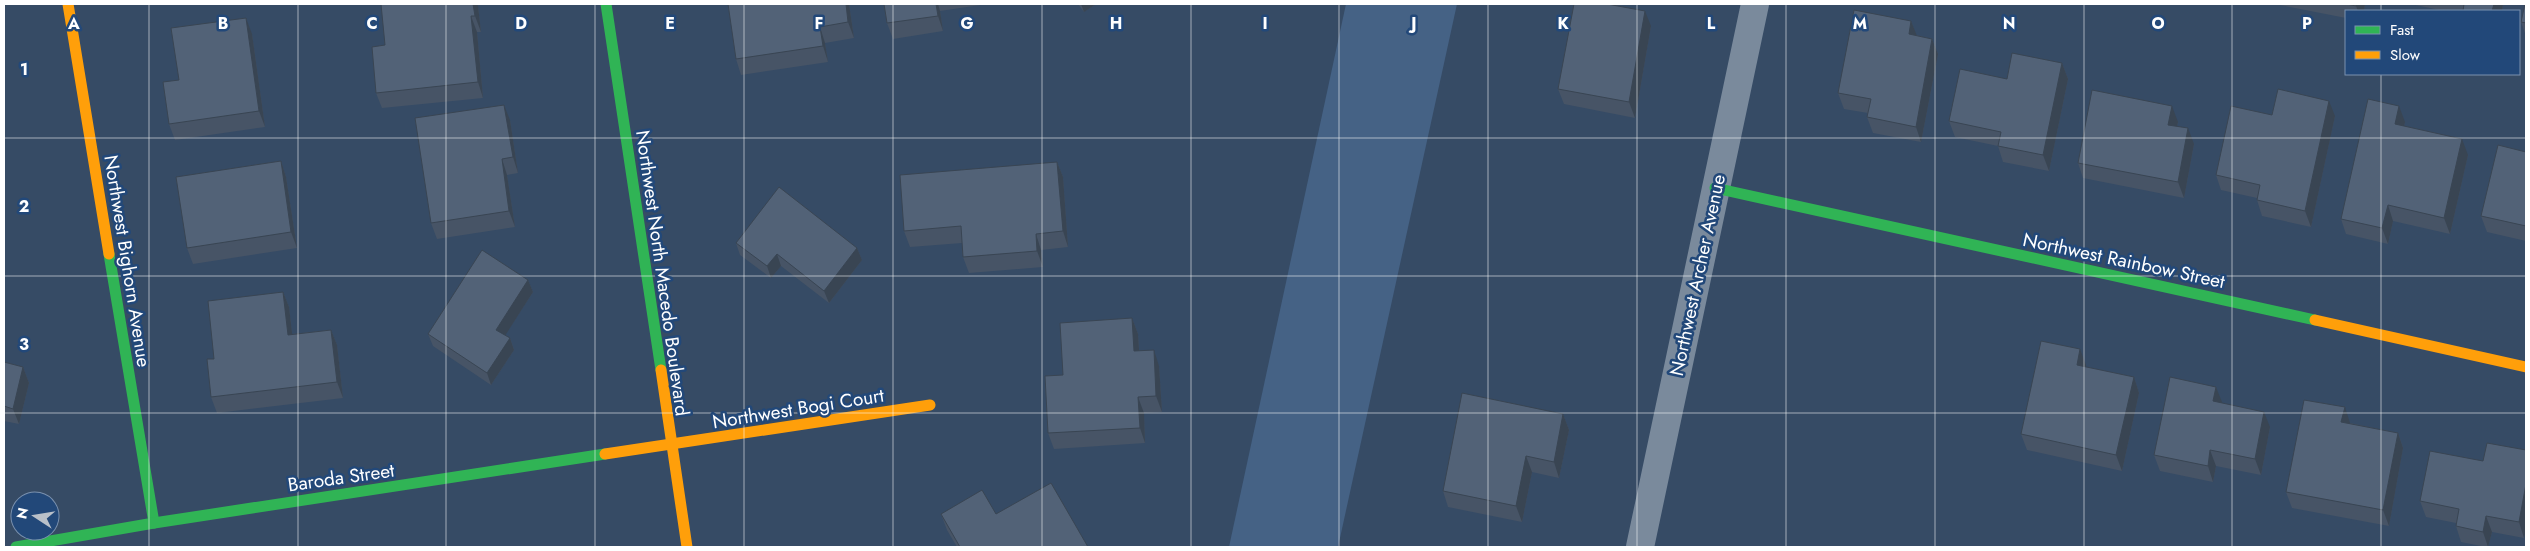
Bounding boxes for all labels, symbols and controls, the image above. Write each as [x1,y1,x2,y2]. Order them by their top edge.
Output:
legend [2345,10,2520,75]
text: A [67,12,80,35]
text: B [218,12,228,35]
text: C [366,12,378,35]
text: D [515,12,527,35]
text: E [665,12,675,35]
text: F [815,12,823,35]
text: G [960,12,974,35]
text: H [1110,12,1122,35]
text: I [1262,12,1268,35]
text: J [1408,12,1417,35]
text: K [1557,12,1569,35]
text: L [1707,12,1716,35]
text: M [1853,12,1867,35]
text: N [2003,12,2015,35]
text: O [2151,12,2165,35]
text: P [2302,12,2312,35]
text: Fast [2390,19,2414,41]
text: Slow [2390,44,2421,66]
text: 1 [20,58,28,81]
street label: Northwest North Macedo Boulevard [629,128,696,418]
street label: Northwest Bighorn Avenue [97,153,158,369]
street label: Northwest Archer Avenue [1663,172,1732,378]
text: 2 [19,195,29,218]
street label: Northwest Rainbow Street [2020,226,2228,295]
text: 3 [19,333,29,356]
street label: Northwest Bogi Court [710,382,886,435]
street label: Baroda Street [286,457,397,498]
north arrow [10,491,60,541]
text: N [11,506,33,521]

